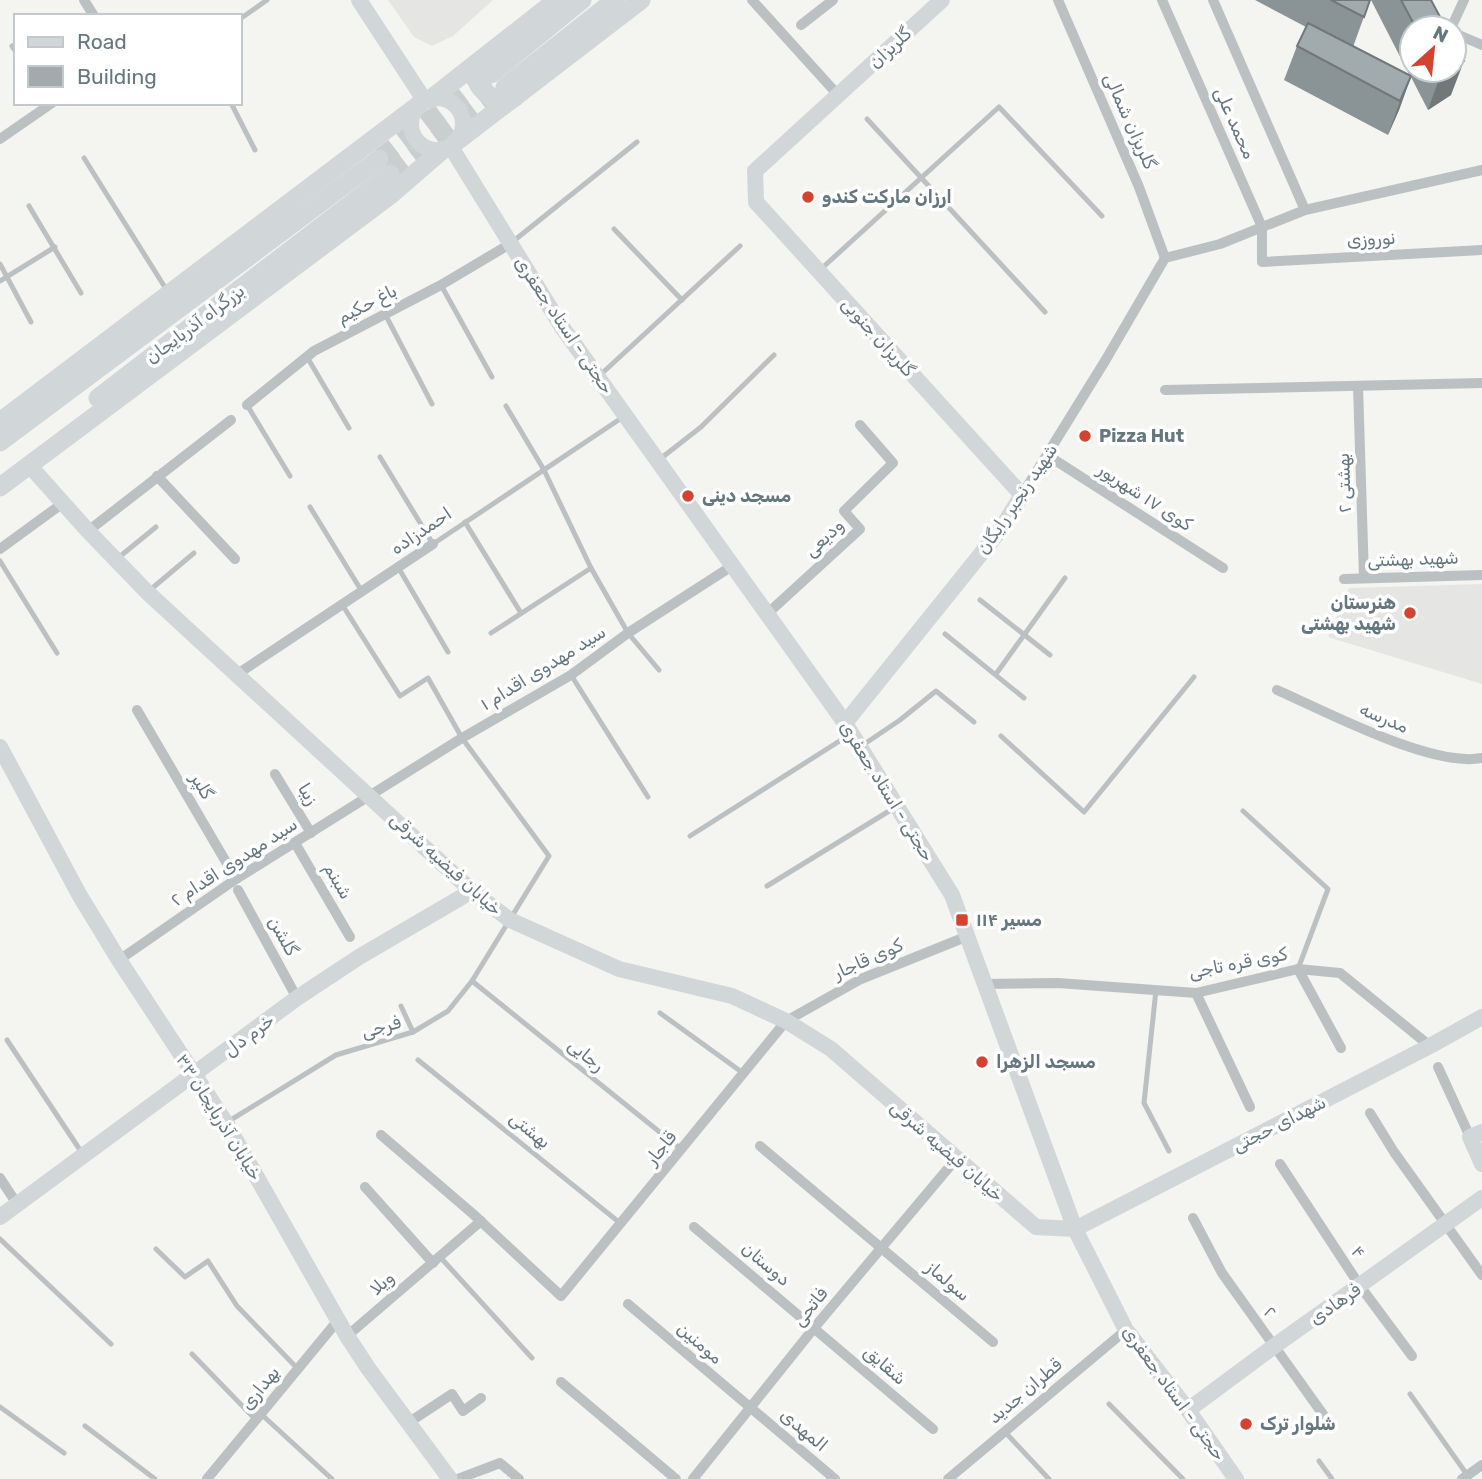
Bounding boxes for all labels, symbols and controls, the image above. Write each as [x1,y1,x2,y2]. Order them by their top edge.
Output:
legend [14,14,242,105]
north arrow [1398,14,1468,84]
text: N [1429,21,1452,48]
street label: گلریزان [864,23,916,73]
text: Road [77,29,127,54]
text: Building [77,64,157,89]
street label: گلریزان شمالی [1099,70,1161,172]
street label: محمد علی [1209,84,1261,162]
place label: ارزان مارکت کندو [822,186,952,208]
marker: ارزان مارکت کندو [800,189,816,205]
street label: نوروزی [1346,227,1396,251]
street label: حجتی - استاد جعفری [510,252,618,398]
street label: بزرگراه آذربایجان [141,280,249,368]
street label: باغ حکیم [333,280,401,329]
street label: گلریزان جنوبی [837,293,919,381]
place label: Pizza Hut [1099,425,1184,447]
marker: Pizza Hut [1077,428,1093,444]
street label: شهید رنجبر رایگان [972,439,1062,559]
street label: بهشتی ۲ [1332,453,1356,513]
street label: کوی ۱۷ شهریور [1093,458,1196,536]
place label: مسجد دینی [702,485,791,507]
marker: مسجد دینی [680,488,696,504]
street label: احمدزاده [386,503,456,559]
street label: ودیعی [800,514,848,562]
street label: شهید بهشتی [1367,546,1459,572]
place label: هنرستان شهید بهشتی [1301,592,1396,635]
marker: هنرستان شهید بهشتی [1402,605,1418,621]
street label: سید مهدوی اقدام ۱ [476,621,610,715]
street label: مدرسه [1356,698,1412,738]
street label: حجتی - استاد جعفری [835,717,939,865]
street label: گلپر [184,768,218,804]
street label: زیبا [293,779,323,809]
street label: خیابان فیضیه شرقی [385,808,507,920]
street label: سید مهدوی اقدام ۲ [166,813,302,911]
street label: شبنم [318,859,357,904]
place label: مسیر ۱۱۴ [976,909,1042,931]
street label: گلشن [263,912,303,960]
marker: مسیر ۱۱۴ [954,912,970,928]
street label: کوی قاجار [829,934,906,984]
street label: کوی قره تاجی [1187,943,1289,983]
street label: خرم دل [219,1009,279,1061]
street label: فرجی [359,1011,403,1043]
street label: رجایی [563,1034,609,1076]
street label: خیابان آذربایجان ۳۳ [171,1050,267,1184]
place label: مسجد الزهرا [996,1051,1096,1073]
marker: مسجد الزهرا [974,1054,990,1070]
street label: شهدای حجتی [1228,1091,1330,1157]
street label: خیابان فیضیه شرقی [886,1096,1008,1206]
street label: بهشتی [505,1107,555,1153]
street label: قاجار [640,1127,681,1170]
street label: دوستان [737,1237,795,1291]
street label: ۴ [1346,1242,1370,1262]
street label: سولماز [921,1256,975,1306]
street label: ویلا [365,1266,399,1300]
street label: فرهادی [1305,1278,1365,1330]
street label: فاتحی [788,1283,832,1331]
street label: ۲ [1258,1302,1282,1322]
street label: مومنین [673,1317,727,1369]
street label: حجتی - استاد جعفری [1118,1321,1230,1465]
street label: شقایق [859,1340,911,1390]
street label: قطران جدید [983,1354,1067,1428]
street label: بهداری [236,1362,284,1414]
street label: المهدی [776,1404,832,1456]
place label: شلوار ترک [1260,1413,1336,1435]
marker: شلوار ترک [1238,1416,1254,1432]

